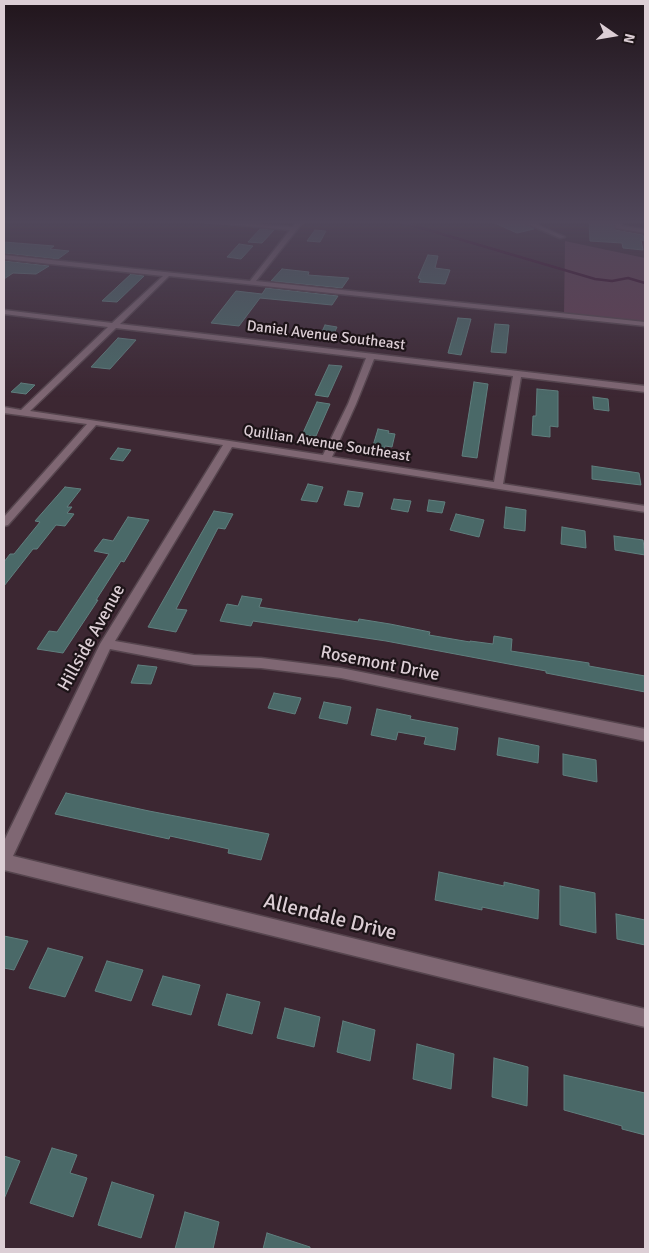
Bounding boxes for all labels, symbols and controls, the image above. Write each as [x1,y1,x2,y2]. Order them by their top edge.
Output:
north arrow [589,10,639,60]
text: N [620,32,638,45]
street label: Daniel Avenue Southeast [246,317,406,355]
street label: Quillian Avenue Southeast [242,422,412,466]
street label: Hillside Avenue [54,581,130,695]
street label: Rosemont Drive [319,642,441,686]
street label: Allendale Drive [261,889,399,947]

